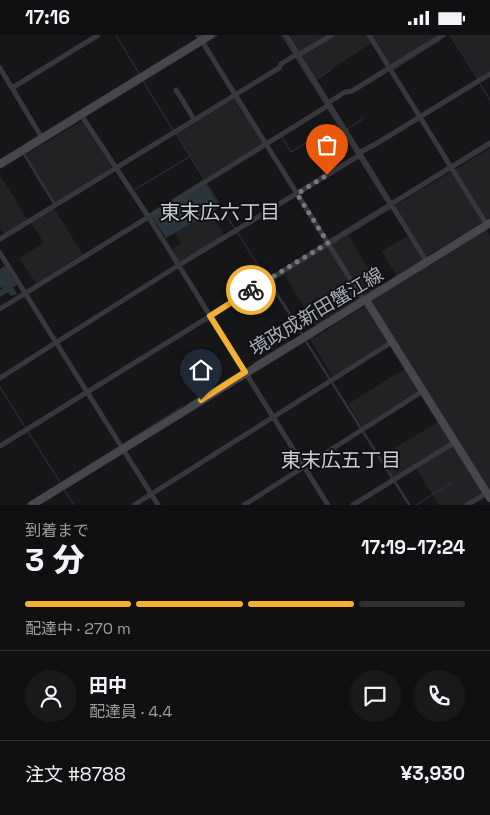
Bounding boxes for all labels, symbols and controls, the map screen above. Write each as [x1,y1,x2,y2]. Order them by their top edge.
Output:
text: 17:16 [25,5,70,30]
pin [306,124,348,175]
icon: bag [313,131,341,159]
district label: 東末広六丁目 [160,199,280,225]
street label: 境政成新田蟹江線 [245,262,388,361]
courier [226,265,276,315]
icon: bike [237,276,265,304]
pin [180,349,222,400]
icon: home [187,356,215,384]
district label: 東末広五丁目 [281,447,401,473]
text: 到着まで [25,520,89,541]
text: 17:19–17:24 [361,535,465,560]
text: 3 分 [25,540,85,580]
text: 配達中 · 270 m [25,618,131,639]
button: person [25,670,77,722]
button: chat [349,670,401,722]
button: phone [413,670,465,722]
text: 田中 [89,673,127,698]
text: 配達員 · 4.4 [89,701,172,722]
text: ¥3,930 [401,761,465,786]
text: 注文 #8788 [25,762,126,787]

